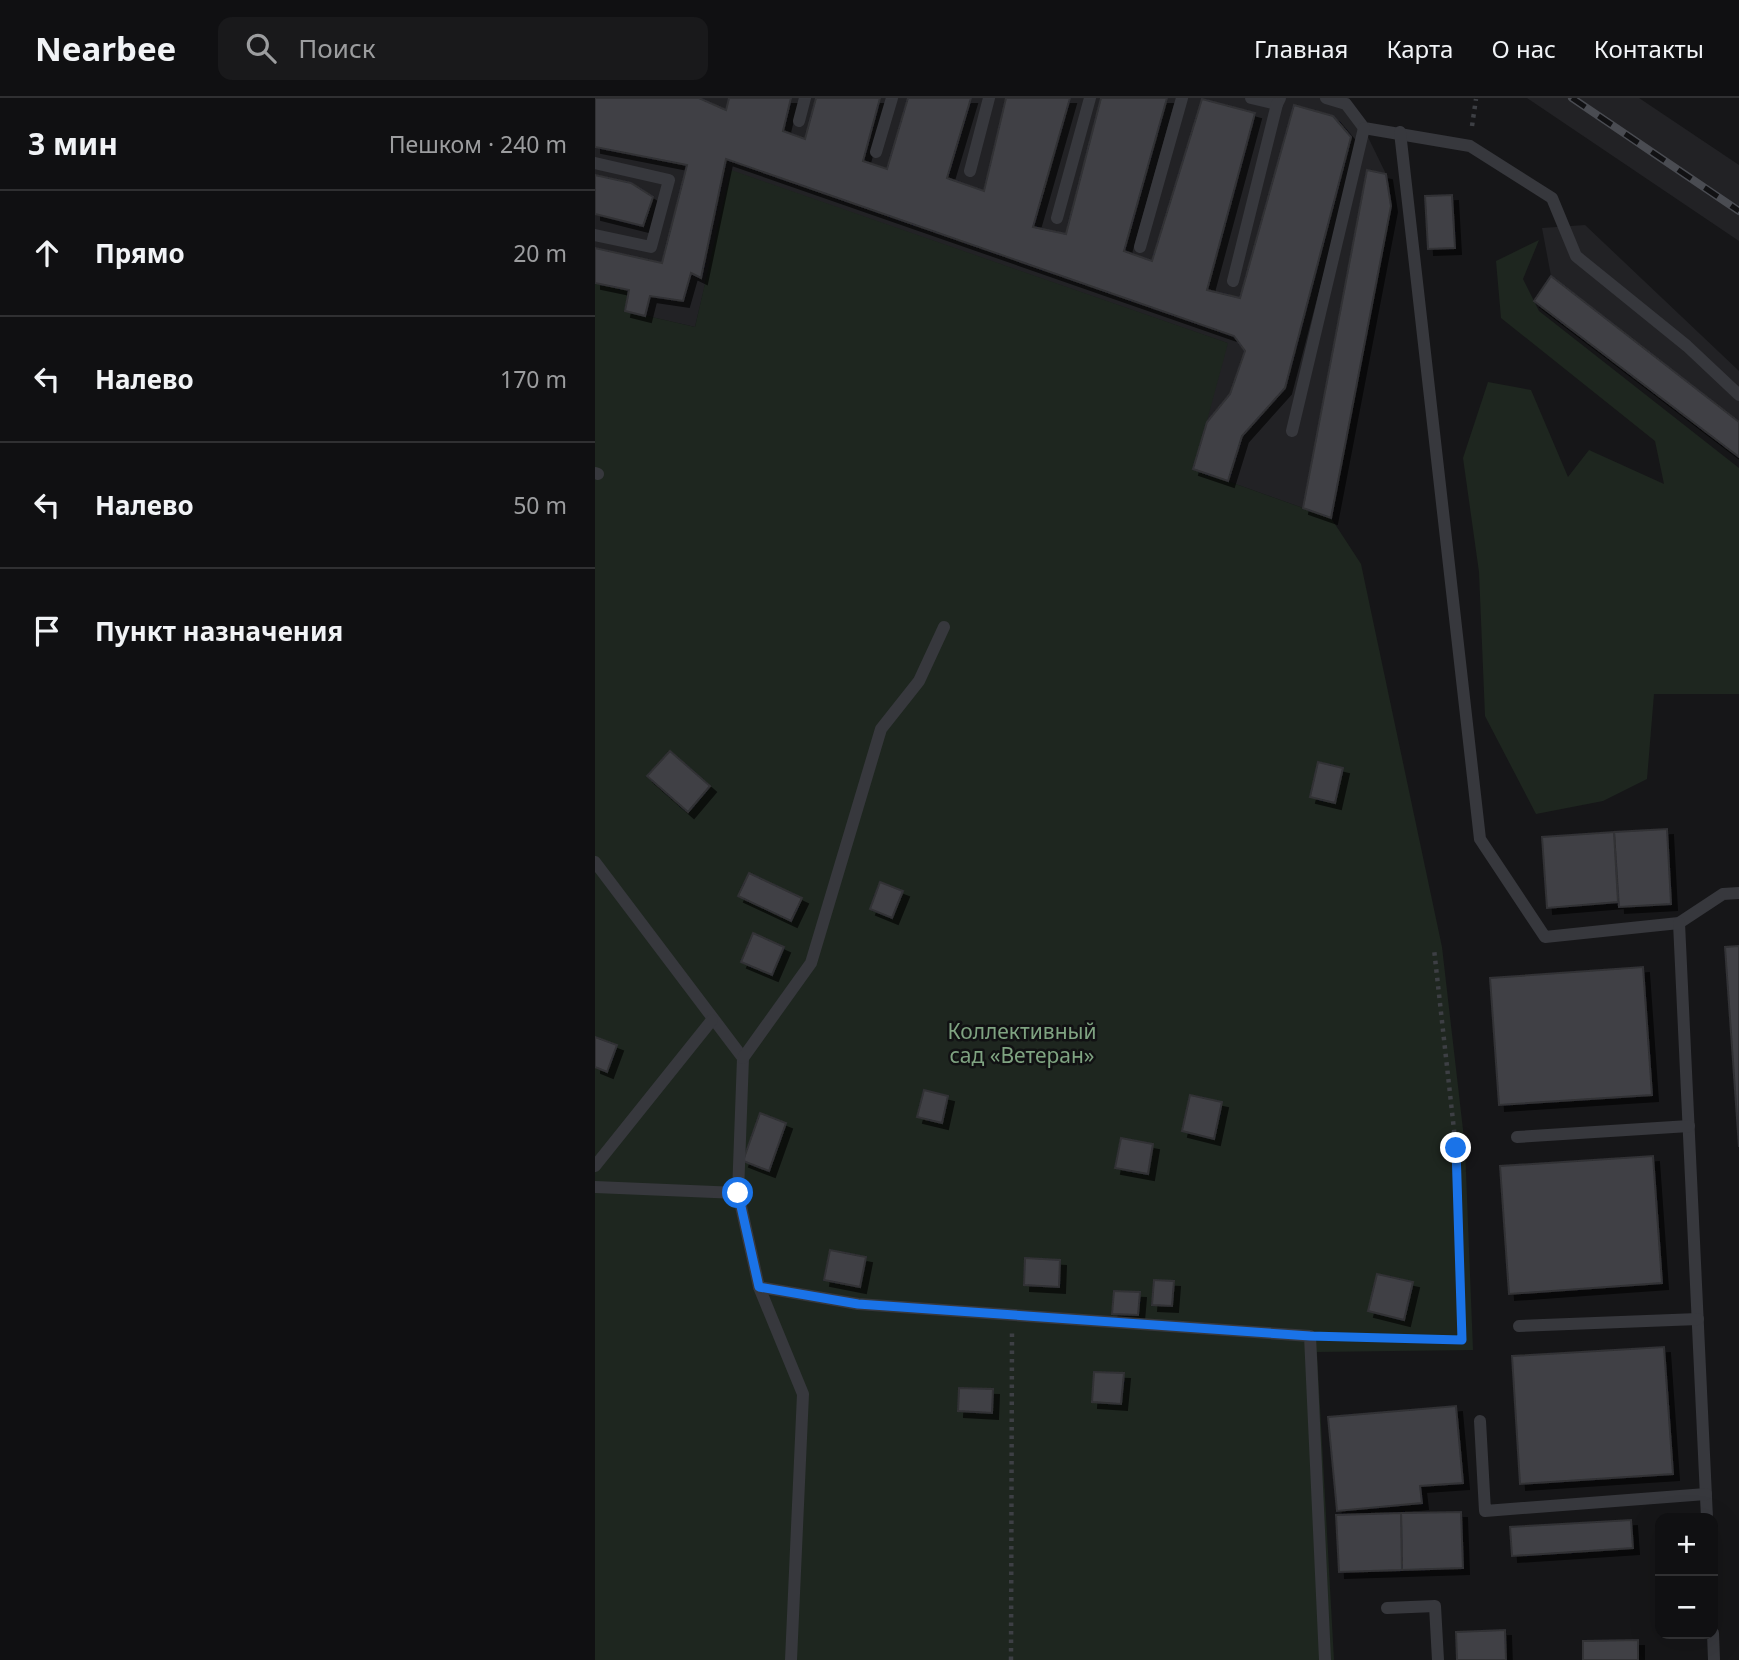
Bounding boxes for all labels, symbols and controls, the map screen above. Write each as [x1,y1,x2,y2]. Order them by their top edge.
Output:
search box [218,17,708,80]
text: Nearbee [35,26,176,71]
icon: search [242,29,280,67]
text: Поиск [298,30,376,66]
text: Главная [1254,32,1348,65]
text: Карта [1386,32,1453,65]
text: О нас [1491,32,1556,65]
text: Контакты [1594,32,1704,65]
text: 3 мин [28,123,118,164]
text: Пешком · 240 m [389,128,567,160]
icon: ahead [28,234,66,272]
text: Прямо [95,235,185,271]
text: 20 m [513,237,567,269]
icon: left [28,360,66,398]
text: Налево [95,361,194,397]
text: 170 m [500,363,567,395]
icon: left [28,486,66,524]
text: Налево [95,487,194,523]
text: 50 m [513,489,567,521]
icon: arrive [28,612,66,650]
text: Пункт назначения [95,613,343,649]
park label: Коллективный сад «Ветеран» [947,1017,1097,1069]
route end [1440,1132,1471,1163]
route start [722,1177,753,1208]
map controls [1655,1513,1718,1639]
button: + [1655,1513,1718,1576]
button: − [1655,1576,1718,1639]

